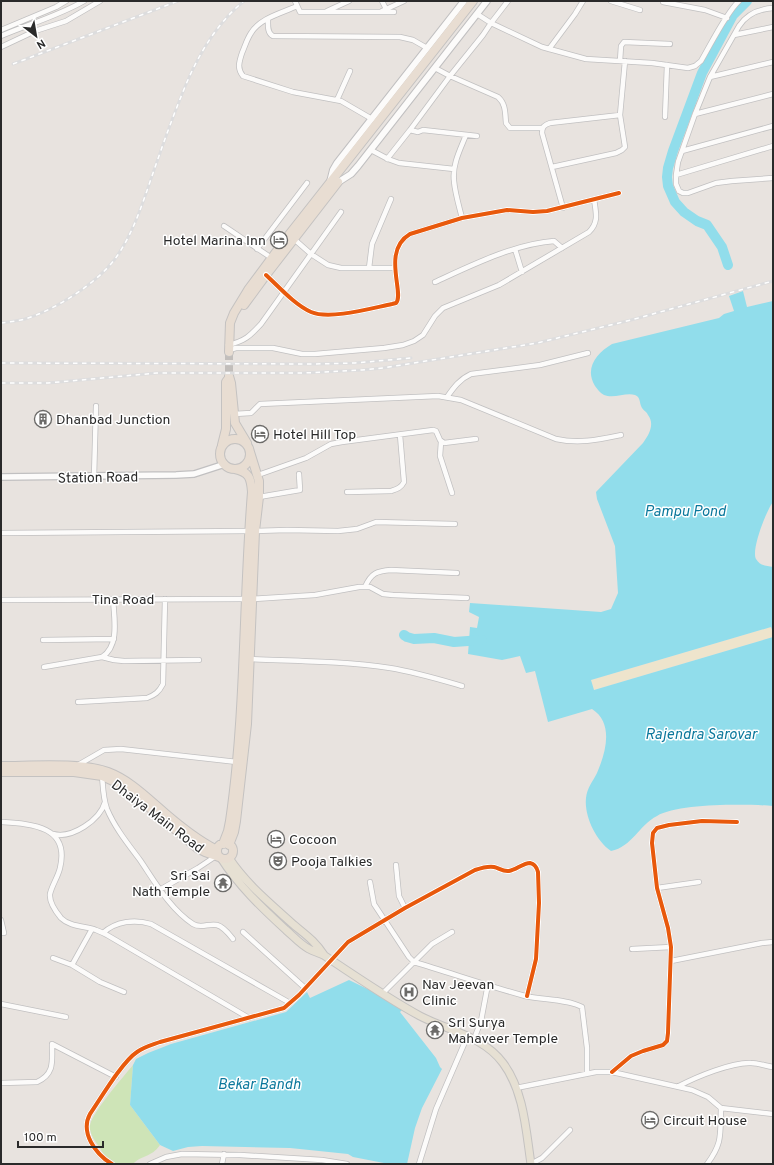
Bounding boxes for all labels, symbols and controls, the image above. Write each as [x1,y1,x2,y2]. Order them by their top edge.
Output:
north arrow [16,16,56,56]
text: N [34,36,48,52]
hotel icon: Hotel Marina Inn [269,230,289,250]
place label: Hotel Marina Inn [163,233,266,250]
building icon: Dhanbad Junction [33,409,53,429]
place label: Dhanbad Junction [56,412,171,429]
hotel icon: Hotel Hill Top [250,424,270,444]
place label: Hotel Hill Top [273,427,356,444]
street label: Station Road [58,469,138,488]
water label: Pampu Pond [644,503,726,522]
street label: Tina Road [92,592,154,609]
water label: Rajendra Sarovar [645,726,758,745]
street label: Dhaiya Main Road [107,777,207,858]
hotel icon: Cocoon [266,829,286,849]
place label: Cocoon [289,832,337,849]
theatre icon: Pooja Talkies [268,851,288,871]
place label: Pooja Talkies [291,854,373,871]
place label: Sri Sai Nath Temple [132,868,210,901]
temple icon: Sri Sai Nath Temple [213,873,233,893]
place label: Nav Jeevan Clinic [422,977,494,1010]
hospital icon: Nav Jeevan Clinic [399,982,419,1002]
place label: Sri Surya Mahaveer Temple [448,1015,558,1048]
temple icon: Sri Surya Mahaveer Temple [425,1020,445,1040]
water label: Bekar Bandh [217,1076,301,1095]
hotel icon: Circuit House [640,1110,660,1130]
place label: Circuit House [663,1113,747,1130]
scale bar [18,1123,103,1149]
text: 100 m [24,1130,57,1146]

